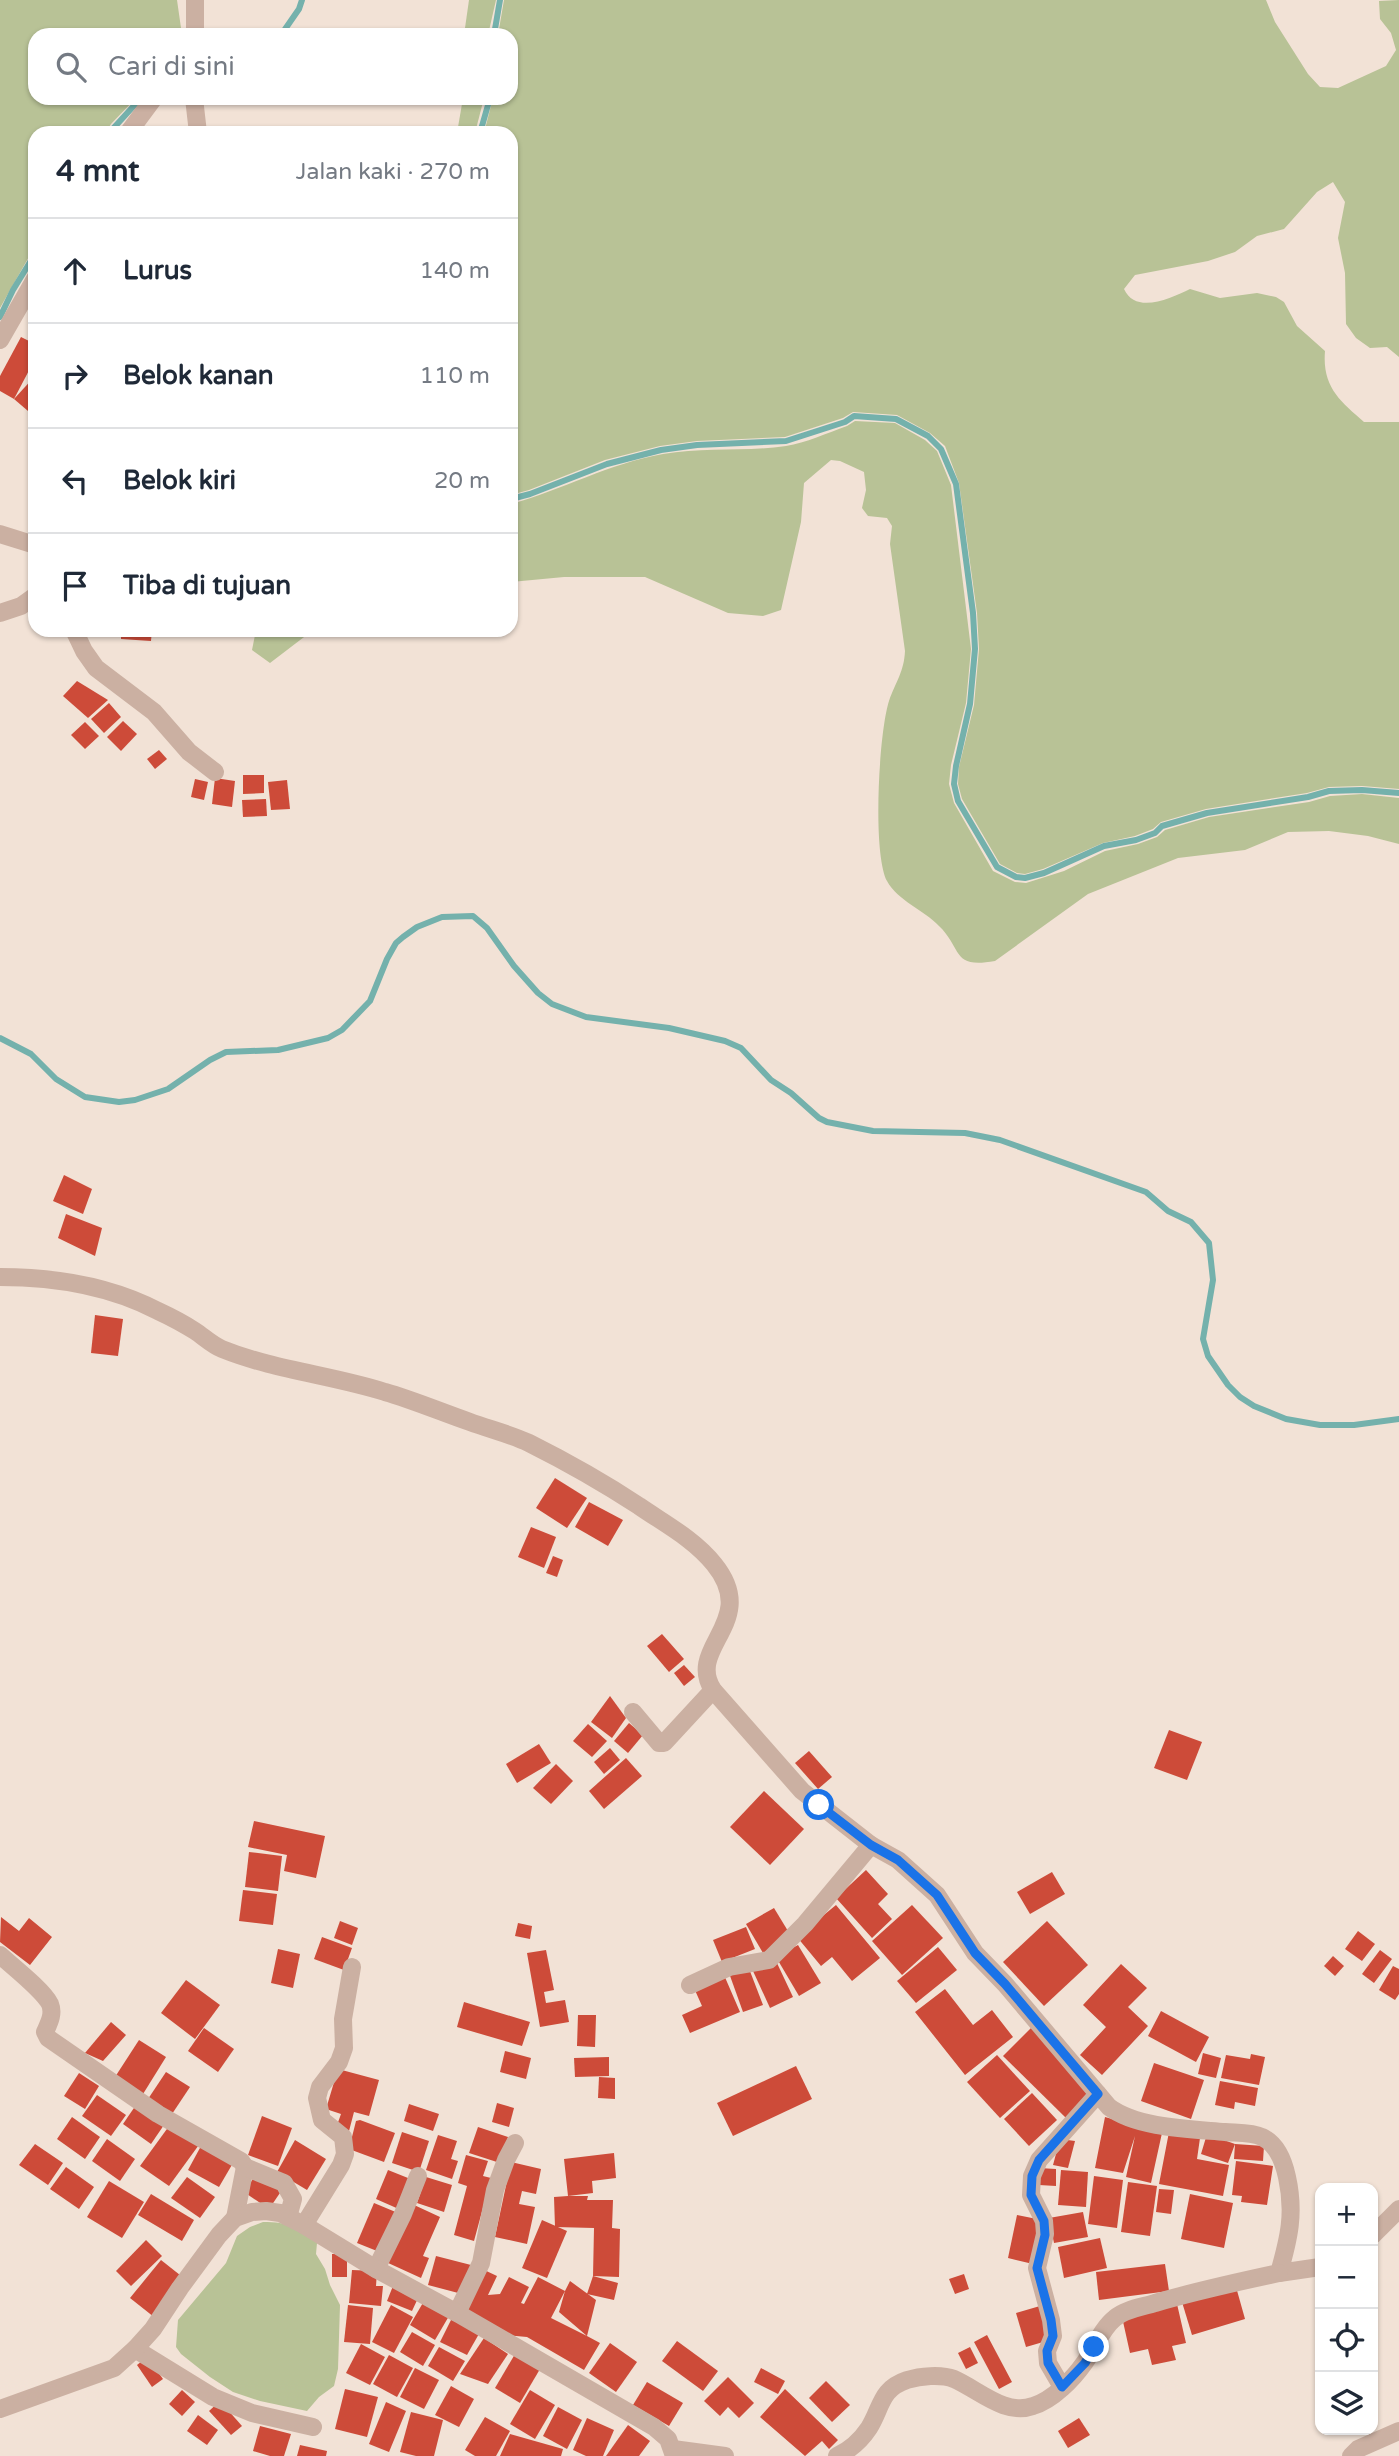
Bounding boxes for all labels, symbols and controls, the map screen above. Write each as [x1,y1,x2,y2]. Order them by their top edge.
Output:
search box [28,28,518,105]
icon: search [52,48,90,86]
text: Cari di sini [108,51,235,82]
text: 4 mnt [56,153,140,190]
text: Jalan kaki · 270 m [296,158,490,186]
icon: ahead [56,252,94,290]
text: Lurus [123,255,192,286]
text: 140 m [420,257,490,285]
icon: right [56,357,94,395]
text: Belok kanan [123,360,274,391]
text: 110 m [420,362,490,390]
icon: left [56,462,94,500]
text: Belok kiri [123,465,236,496]
text: 20 m [434,467,490,495]
icon: arrive [56,567,94,605]
text: Tiba di tujuan [123,570,291,601]
route start [803,1789,834,1820]
map controls [1315,2183,1378,2435]
button: + [1315,2183,1378,2246]
button: − [1315,2246,1378,2309]
button: locate [1315,2309,1378,2372]
route end [1078,2331,1109,2362]
button: layers [1315,2372,1378,2435]

